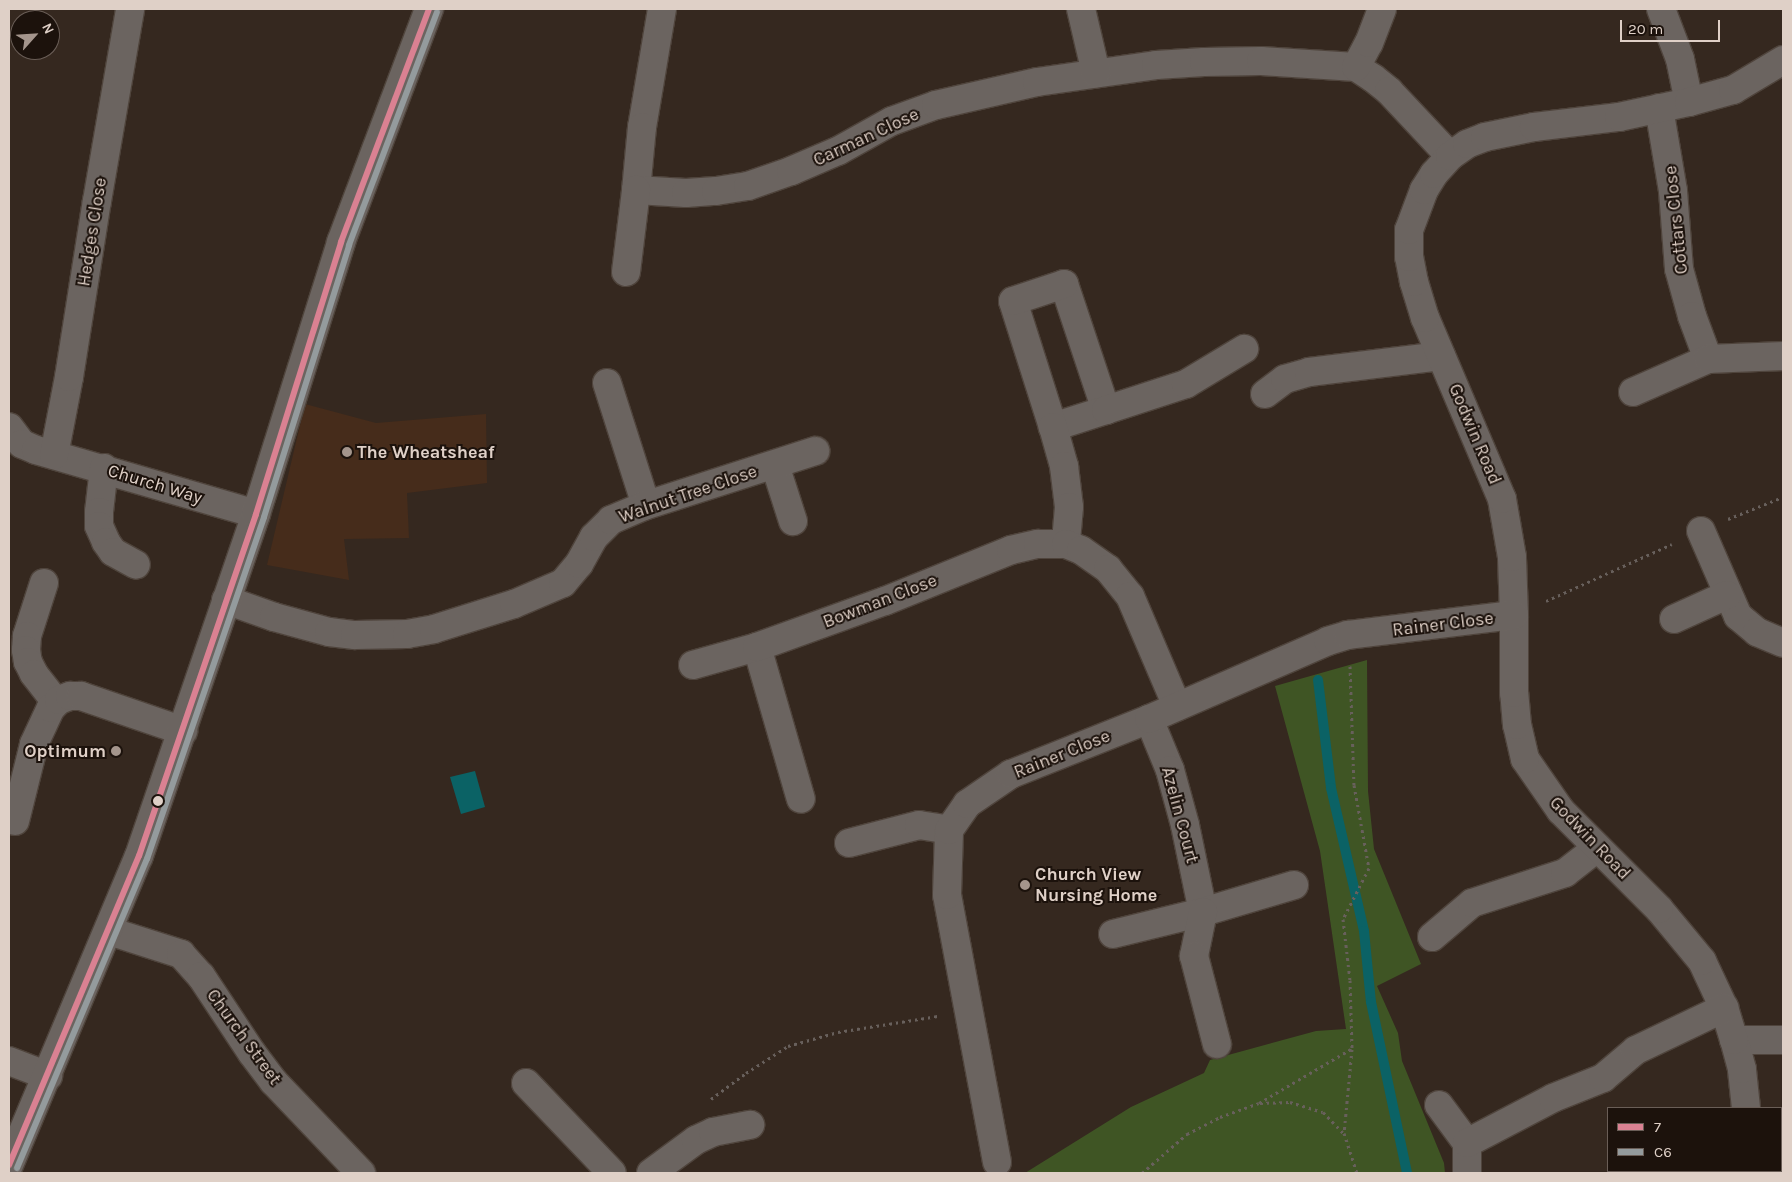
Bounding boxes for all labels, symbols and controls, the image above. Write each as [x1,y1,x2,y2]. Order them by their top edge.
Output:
north arrow [10,10,60,60]
scale bar [1622,10,1722,42]
text: N [38,20,58,37]
text: 20 m [1628,20,1663,38]
street label: Carman Close [810,103,922,171]
street label: Cottars Close [1660,165,1692,275]
street label: Hedges Close [73,176,111,288]
street label: Godwin Road [1444,380,1506,488]
place label: The Wheatsheaf [357,441,495,463]
marker: The Wheatsheaf [341,446,353,458]
street label: Church Way [105,459,205,509]
street label: Walnut Tree Close [616,460,760,528]
street label: Bowman Close [820,569,940,633]
street label: Rainer Close [1391,607,1495,641]
street label: Rainer Close [1011,725,1113,783]
place label: Optimum [24,740,106,762]
marker: Optimum [110,745,122,757]
street label: Azelin Court [1157,765,1203,865]
street label: Godwin Road [1545,792,1635,884]
unlabelled marker [153,796,163,806]
place label: Church View Nursing Home [1035,864,1157,906]
marker: Church View Nursing Home [1019,879,1031,891]
street label: Church Street [202,985,286,1089]
legend [1607,1107,1782,1172]
text: 7 [1654,1118,1661,1136]
text: C6 [1654,1143,1672,1161]

